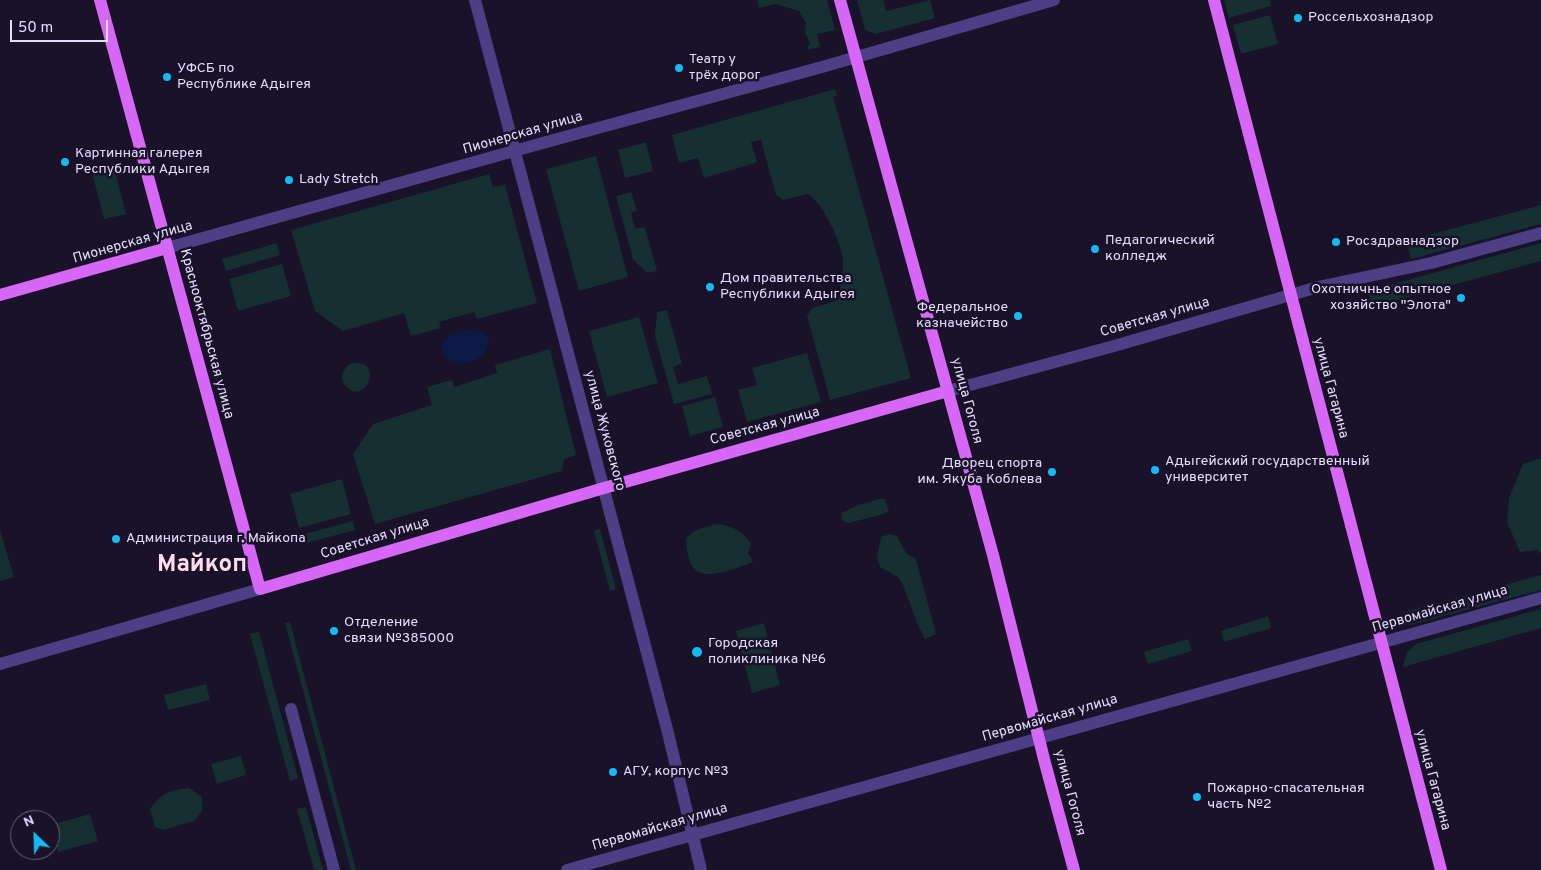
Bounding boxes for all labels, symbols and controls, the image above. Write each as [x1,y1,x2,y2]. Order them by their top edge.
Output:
scale bar [12,10,110,42]
place label: Россельхознадзор [1308,10,1433,26]
marker: Россельхознадзор [1292,12,1304,24]
text: 50 m [18,19,53,38]
place label: Театр у трёх дорог [689,52,760,84]
place label: УФСБ по Республике Адыгея [177,61,311,94]
marker: Театр у трёх дорог [673,62,685,74]
marker: УФСБ по Республике Адыгея [161,71,173,83]
street label: Пионерская улица [461,109,585,159]
place label: Картинная галерея Республики Адыгея [75,146,210,178]
marker: Картинная галерея Республики Адыгея [59,156,71,168]
place label: Lady Stretch [299,172,378,188]
marker: Lady Stretch [283,174,295,186]
street label: Пионерская улица [71,218,195,268]
place label: Педагогический колледж [1105,233,1215,266]
place label: Росздравнадзор [1346,234,1459,250]
marker: Росздравнадзор [1330,236,1342,248]
marker: Педагогический колледж [1089,243,1101,255]
street label: Краснооктябрьская улица [175,247,237,421]
place label: Дом правительства Республики Адыгея [720,271,855,304]
marker: Дом правительства Республики Адыгея [704,281,716,293]
place label: Охотничнье опытное хозяйство "Элота" [1311,282,1451,314]
marker: Охотничнье опытное хозяйство "Элота" [1455,292,1467,304]
street label: Советская улица [1098,294,1212,342]
place label: Федеральное казначейство [916,300,1008,332]
marker: Федеральное казначейство [1012,310,1024,322]
street label: улица Гагарина [1308,336,1352,440]
street label: улица Гоголя [946,356,986,446]
street label: улица Жуковского [580,369,628,493]
street label: Советская улица [708,404,822,450]
place label: Адыгейский государственный университет [1165,454,1370,487]
place label: Дворец спорта им. Якуба Коблева [918,456,1042,488]
marker: Адыгейский государственный университет [1149,464,1161,476]
marker: Дворец спорта им. Якуба Коблева [1046,466,1058,478]
street label: Советская улица [319,514,431,564]
place label: Администрация г. Майкопа [126,531,306,547]
marker: Администрация г. Майкопа [110,533,122,545]
district label: Майкоп [157,552,247,580]
street label: Первомайская улица [1370,583,1510,637]
place label: Отделение связи №385000 [344,615,454,648]
marker: Отделение связи №385000 [328,625,340,637]
place label: Городская поликлиника №6 [708,636,826,669]
marker: Городская поликлиника №6 [690,645,704,659]
street label: Первомайская улица [980,692,1120,746]
street label: улица Гагарина [1410,728,1454,832]
street label: улица Гоголя [1049,748,1089,838]
place label: АГУ, корпус №3 [623,764,729,780]
marker: АГУ, корпус №3 [607,766,619,778]
place label: Пожарно-спасательная часть №2 [1207,781,1365,814]
marker: Пожарно-спасательная часть №2 [1191,791,1203,803]
street label: Первомайская улица [590,801,730,855]
north arrow [10,810,60,860]
text: N [21,812,37,832]

